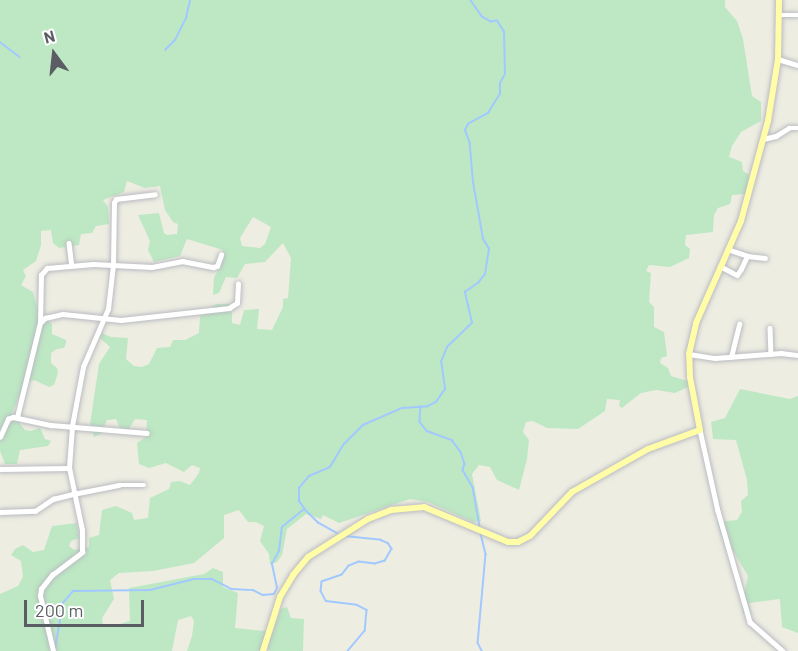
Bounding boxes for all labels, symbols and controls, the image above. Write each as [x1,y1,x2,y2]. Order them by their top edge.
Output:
north arrow [24,24,84,84]
text: N [42,26,57,47]
scale bar [27,588,147,626]
text: 200 m [35,599,83,621]

